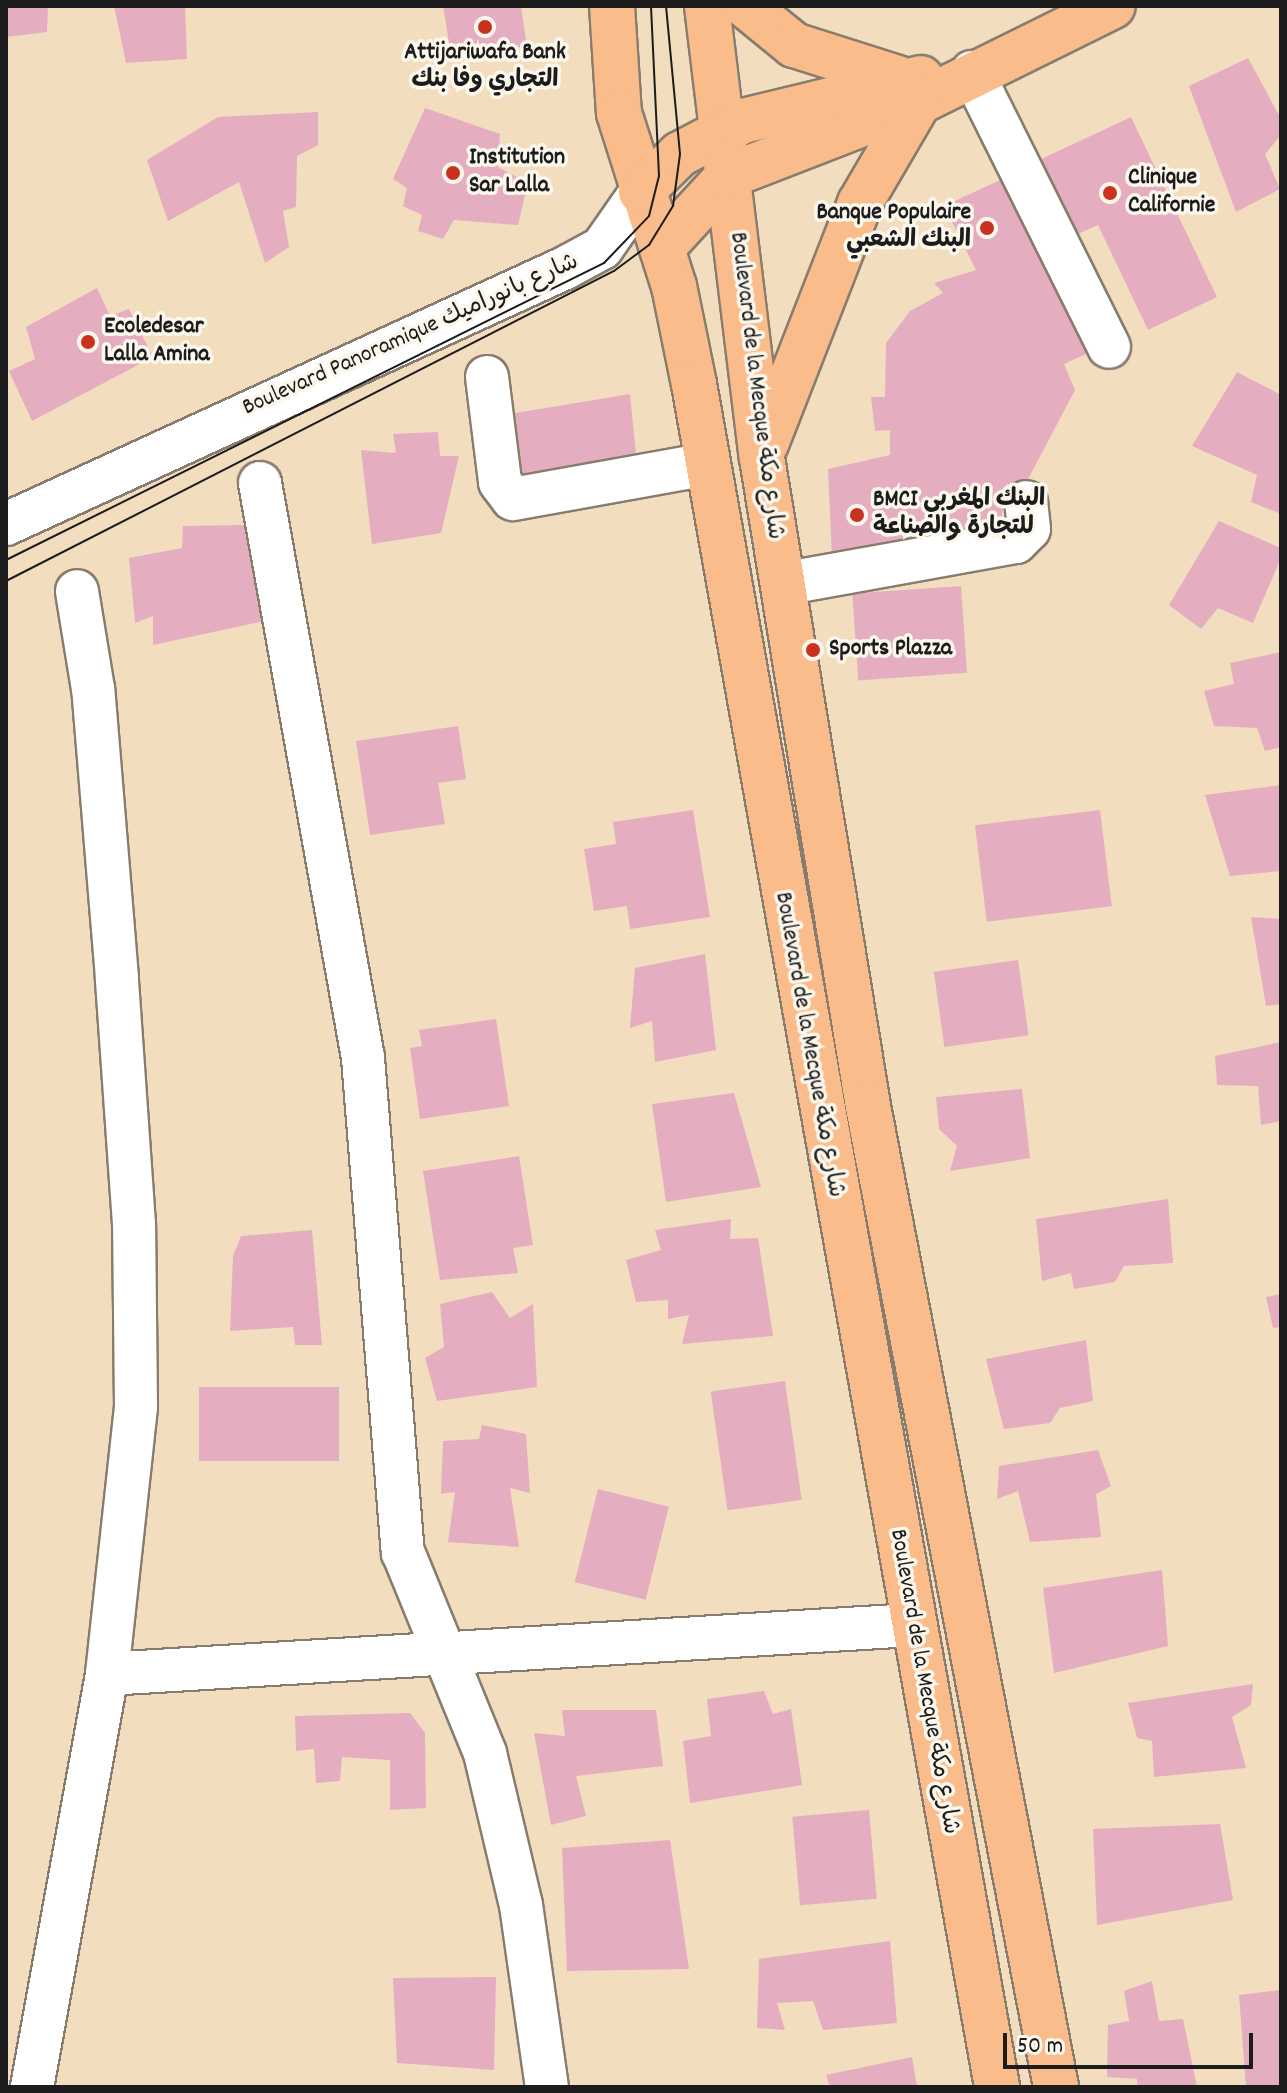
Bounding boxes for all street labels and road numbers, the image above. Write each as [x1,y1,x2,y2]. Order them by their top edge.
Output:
street label: Boulevard de la Mecque شارع مكة [722,231,788,541]
street label: Boulevard Panoramique شارع بانوراميك [238,249,584,423]
street label: Boulevard de la Mecque شارع مكة [767,890,849,1200]
street label: Boulevard de la Mecque شارع مكة [882,1527,964,1837]

